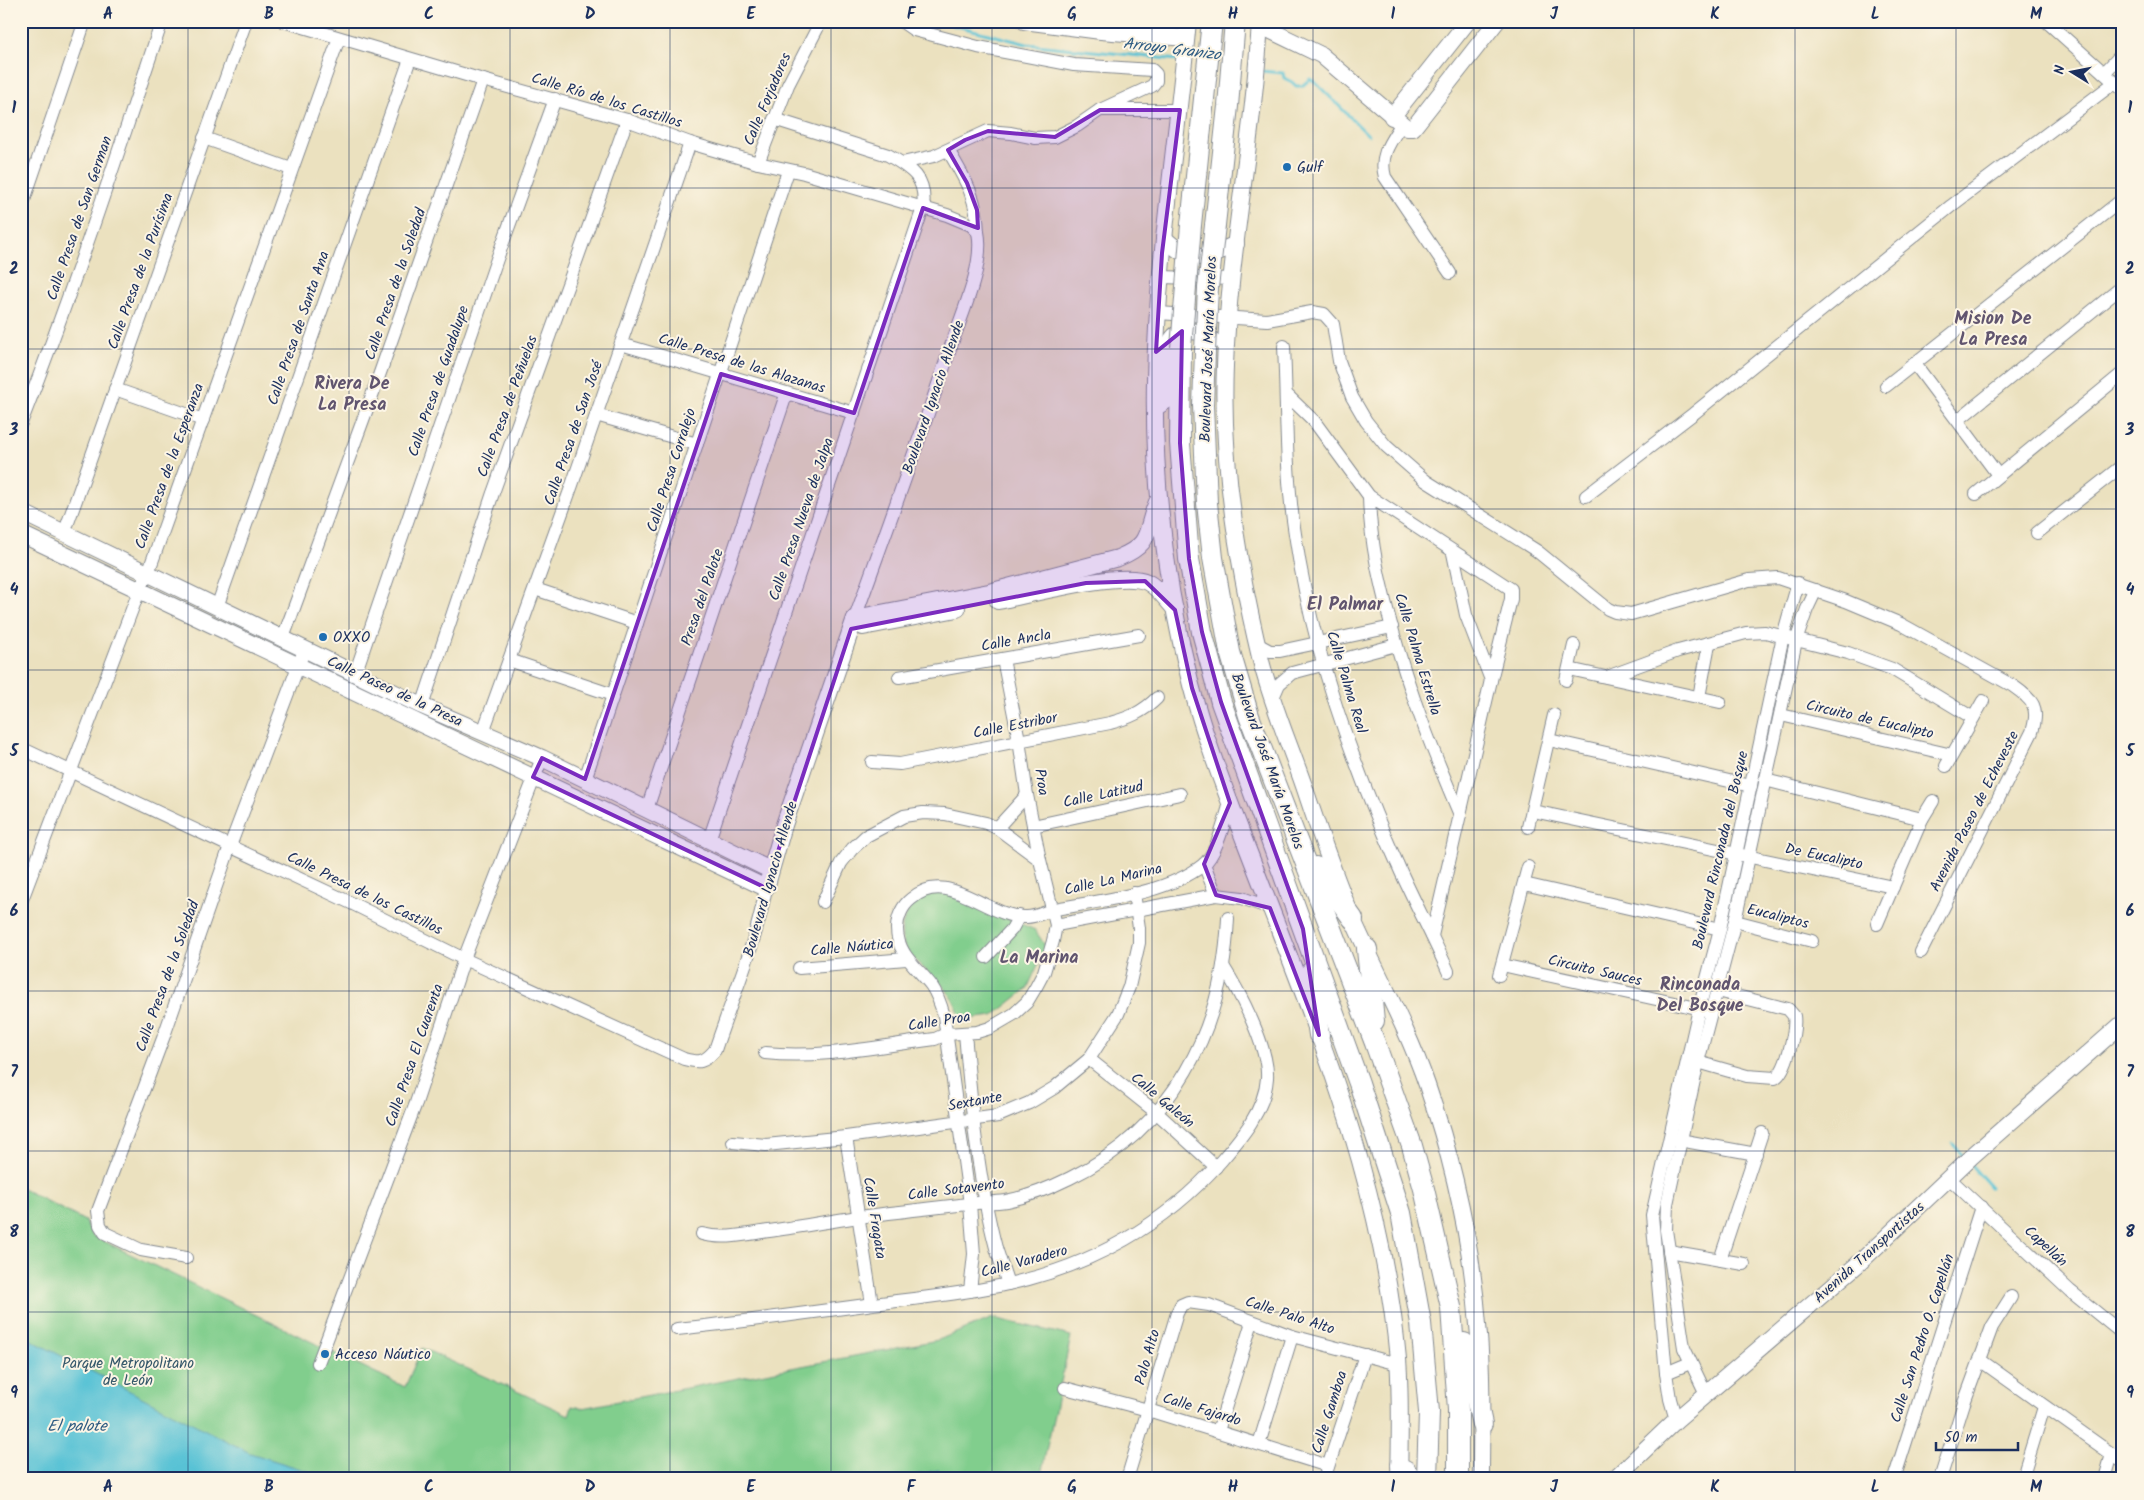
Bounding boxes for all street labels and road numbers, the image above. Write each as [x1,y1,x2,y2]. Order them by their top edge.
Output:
street label: Calle Forjadores [738,49,799,150]
street label: Calle Río de los Castillos [528,67,686,136]
street label: Calle Presa de San German [41,133,119,304]
street label: Calle Presa de la Purísima [101,190,180,353]
street label: Calle Presa de la Soledad [359,204,433,364]
street label: Calle Presa de Santa Ana [261,248,337,409]
street label: Boulevard José María Morelos [1194,255,1224,443]
street label: Calle Presa de Guadalupe [402,302,476,460]
street label: Boulevard Ignacio Allende [896,317,972,477]
street label: Calle Presa de las Alazanas [655,327,829,401]
street label: Calle Presa de Peñuelas [471,331,545,481]
street label: Calle Presa de San José [538,356,610,509]
street label: Calle Presa de la Esperanza [129,380,211,553]
street label: Calle Presa Corralejo [641,405,703,535]
street label: Calle Presa Nueva de Jalpa [763,435,841,604]
street label: Presa del Palote [675,545,731,649]
street label: Calle Palma Estrella [1387,590,1447,719]
street label: Calle Ancla [979,623,1053,659]
street label: Calle Palma Real [1319,628,1373,737]
street label: Calle Paseo de la Presa [323,650,467,734]
street label: Boulevard José María Morelos [1224,670,1310,854]
street label: Circuito de Eucalipto [1803,694,1936,746]
street label: Calle Estribor [971,706,1060,746]
street label: Avenida Paseo de Echeveste [1924,727,2026,896]
street label: Boulevard Rinconada del Bosque [1686,748,1756,952]
street label: Proa [1027,767,1055,797]
street label: Calle Latitud [1061,775,1146,815]
street label: Boulevard Ignacio Allende [737,798,805,960]
street label: De Eucalipto [1783,837,1865,877]
street label: Calle Presa de los Castillos [283,846,447,942]
street label: Calle La Marina [1062,857,1165,903]
street label: Calle Presa de la Soledad [129,897,207,1055]
street label: Eucaliptos [1744,898,1812,936]
street label: Calle Náutica [809,932,895,964]
street label: Circuito Sauces [1545,949,1645,994]
street label: Calle Presa El Cuarenta [379,981,451,1130]
street label: Calle Proa [906,1005,972,1039]
street label: Calle Galeón [1125,1067,1200,1135]
street label: Sextante [946,1085,1004,1119]
street label: Calle Sotavento [906,1172,1006,1208]
street label: Calle Fragata [856,1175,892,1261]
street label: Avenida Transportistas [1809,1196,1931,1309]
street label: Capellán [2018,1220,2073,1273]
street label: Calle Varadero [978,1239,1071,1285]
street label: Calle San Pedro O. Capellán [1884,1251,1962,1426]
street label: Calle Palo Alto [1242,1290,1338,1342]
street label: Palo Alto [1129,1326,1167,1388]
street label: Calle Gamboa [1305,1368,1355,1457]
street label: Calle Fajardo [1159,1387,1244,1433]

